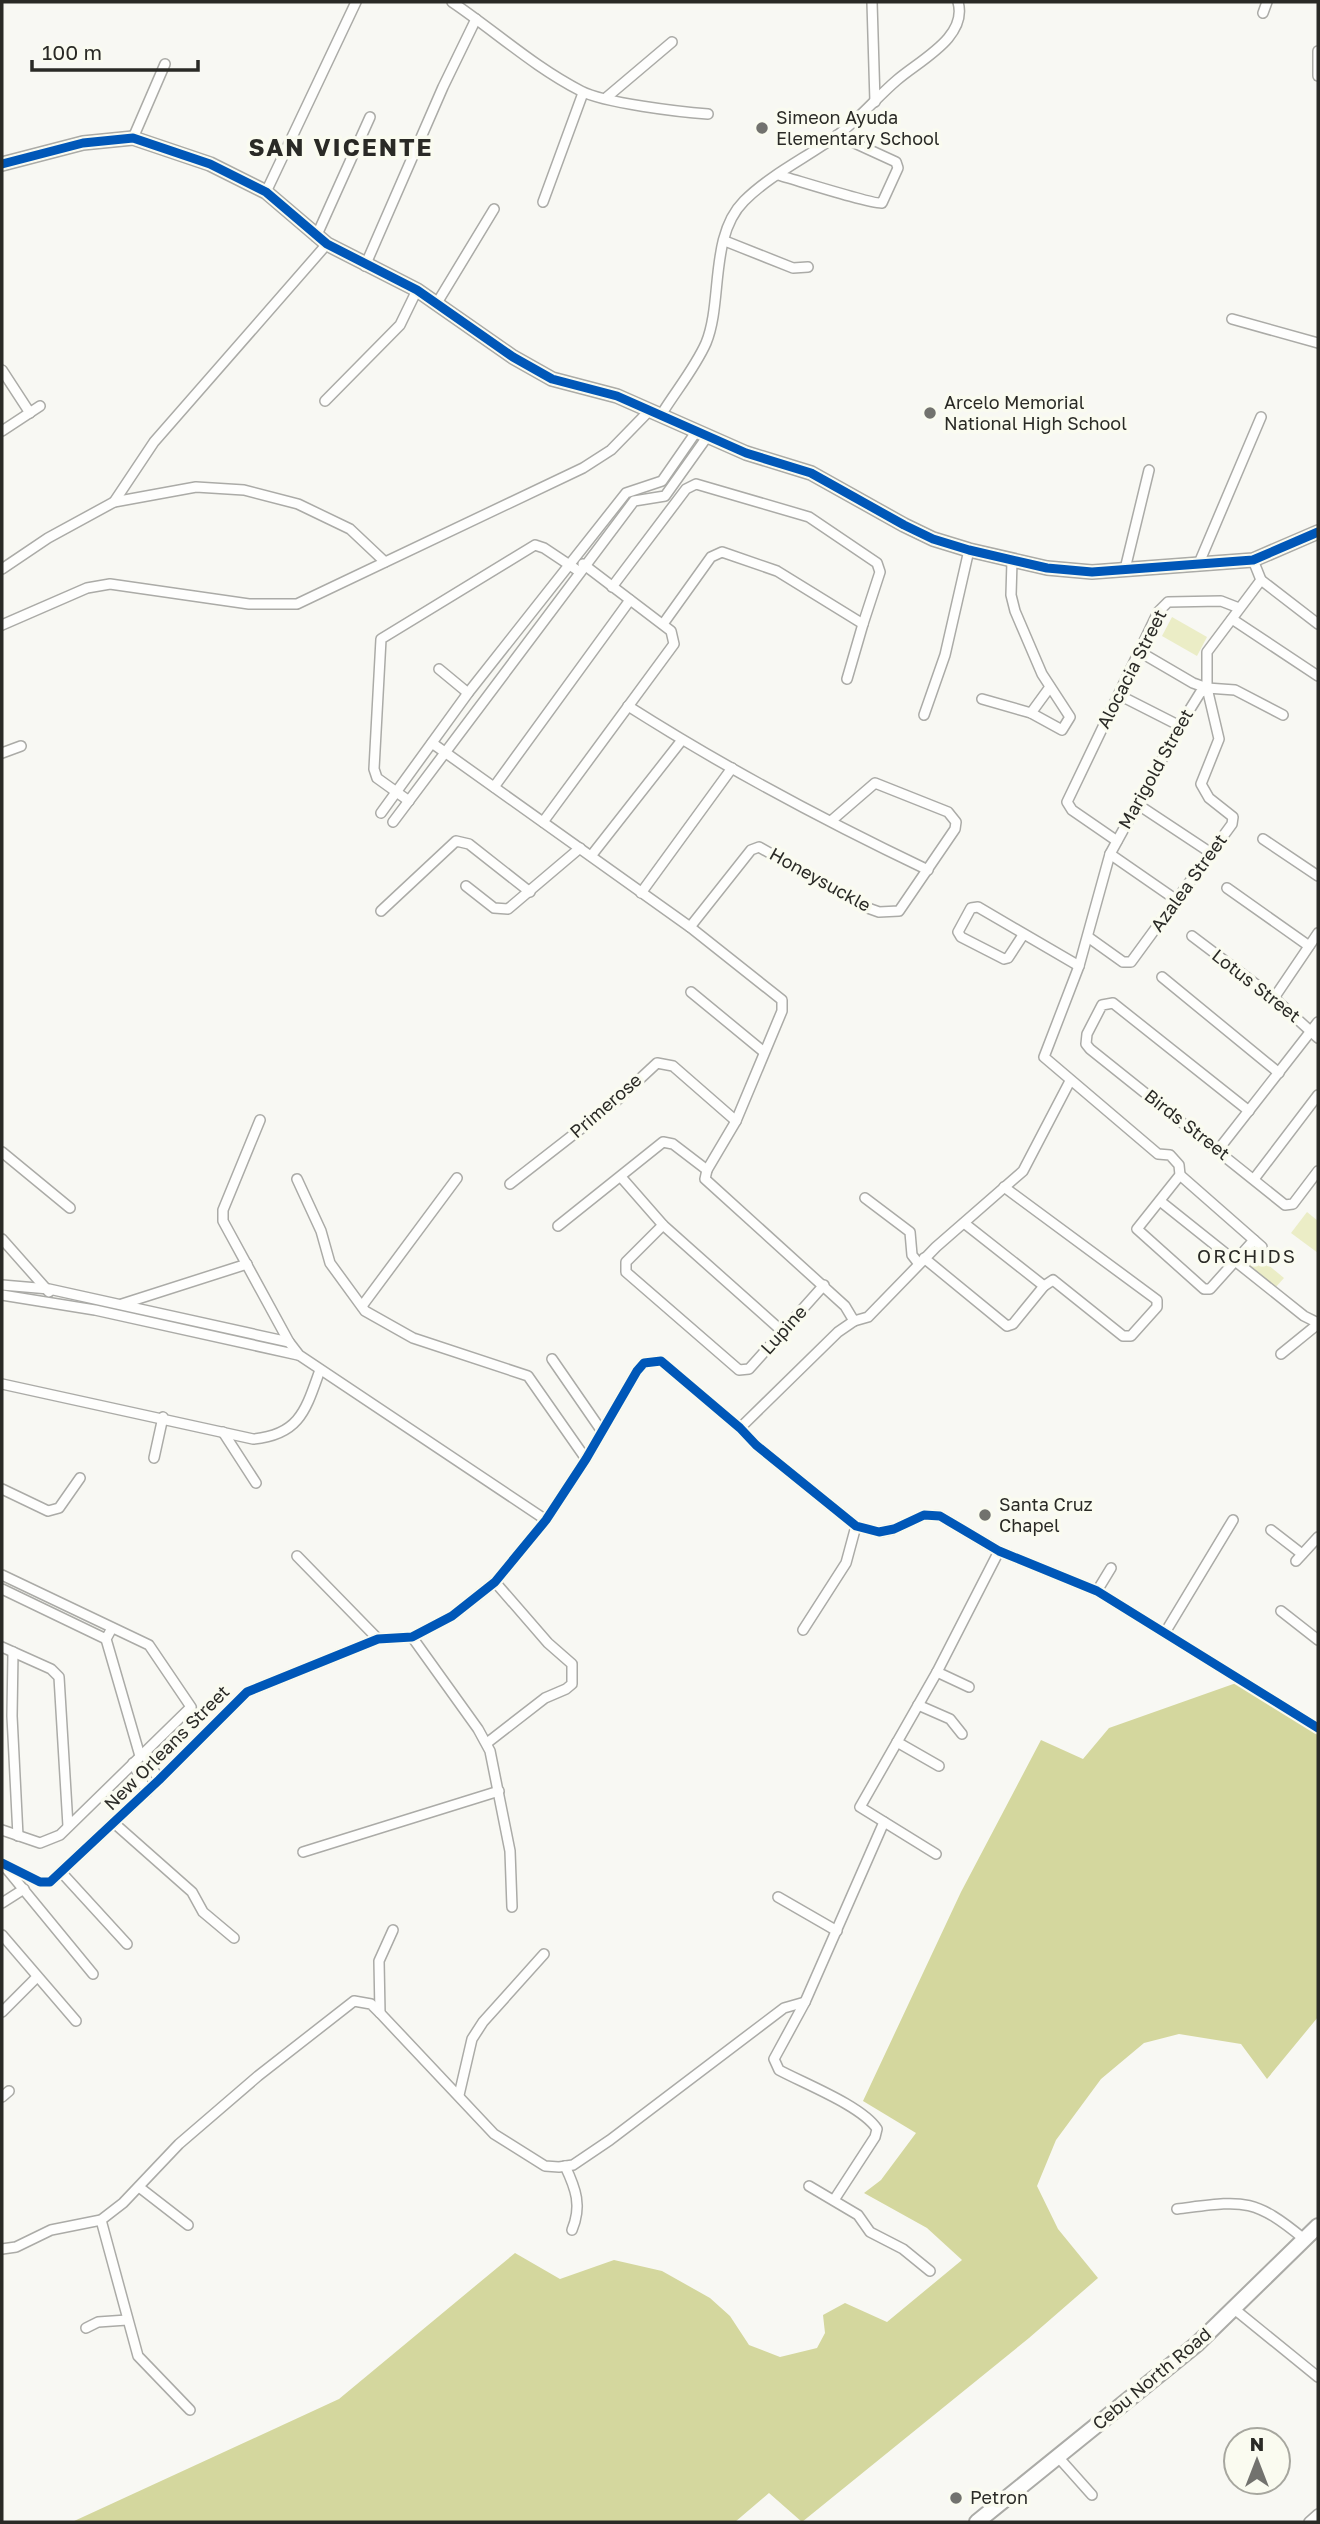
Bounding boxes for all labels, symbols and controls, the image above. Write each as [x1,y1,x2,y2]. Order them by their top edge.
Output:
scale bar [32,28,198,72]
text: 100 m [42,39,102,65]
place label: Simeon Ayuda Elementary School [776,106,940,149]
marker: Simeon Ayuda Elementary School [754,120,770,136]
district label: SAN VICENTE [248,132,434,161]
place label: Arcelo Memorial National High School [944,391,1127,434]
marker: Arcelo Memorial National High School [922,405,938,421]
street label: Alocacia Street [1092,605,1171,732]
street label: Marigold Street [1113,705,1197,832]
street label: Azalea Street [1145,829,1231,936]
street label: Honeysuckle [766,842,875,916]
street label: Lotus Street [1208,944,1305,1027]
street label: Primerose [565,1068,646,1142]
street label: Birds Street [1141,1084,1235,1164]
district label: ORCHIDS [1197,1244,1297,1267]
street label: Lupine [756,1300,811,1358]
place label: Santa Cruz Chapel [999,1493,1093,1536]
marker: Santa Cruz Chapel [977,1507,993,1523]
street label: New Orleans Street [99,1680,233,1814]
street label: Cebu North Road [1088,2322,1215,2434]
north arrow [1222,2426,1292,2496]
text: N [1250,2432,1264,2455]
place label: Petron [970,2486,1028,2508]
marker: Petron [948,2490,964,2506]

